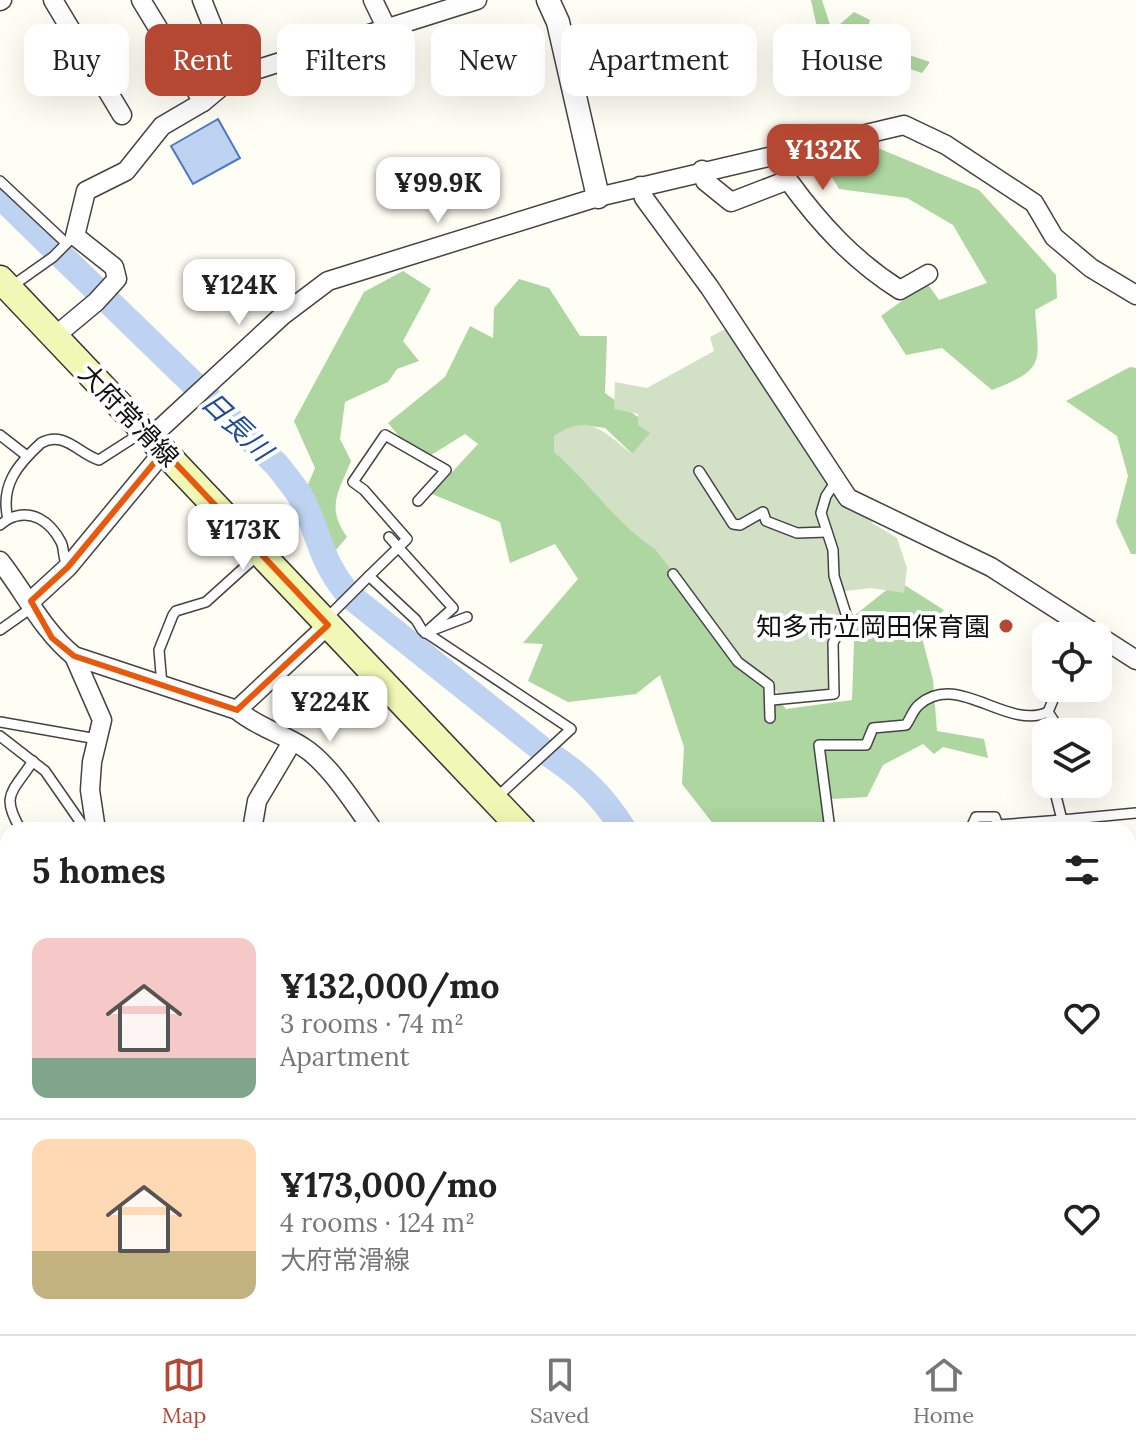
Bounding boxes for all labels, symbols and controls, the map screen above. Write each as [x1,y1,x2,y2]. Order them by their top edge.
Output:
chip: Buy [24,24,129,96]
chip: Rent [145,24,261,96]
chip: Filters [277,24,415,96]
chip: New [431,24,545,96]
chip: Apartment [561,24,757,96]
chip: House [773,24,911,96]
pin: ¥132K [767,124,879,192]
text: ¥132K [785,133,861,166]
pin: ¥99.9K [373,157,503,225]
text: ¥99.9K [394,166,482,199]
pin: ¥124K [183,259,295,327]
text: ¥124K [201,268,277,301]
street label: 大府常滑線 [72,357,186,473]
water label: 日長川 [194,384,282,470]
pin: ¥173K [187,504,299,572]
text: ¥173K [206,513,280,546]
place label: 知多市立岡田保育園 [756,610,990,643]
marker: 知多市立岡田保育園 [997,617,1015,635]
map controls [1032,622,1112,798]
button: locate [1032,622,1112,702]
pin: ¥224K [274,676,386,744]
text: ¥224K [290,685,370,718]
button: layers [1032,718,1112,798]
icon: filters [1060,848,1104,892]
text: 5 homes [32,849,166,892]
text: ¥132,000/mo [280,964,499,1007]
icon: home [96,970,192,1066]
icon: heart [1060,996,1104,1040]
text: 3 rooms · 74 m² [280,1007,464,1040]
text: Apartment [280,1040,410,1073]
text: ¥173,000/mo [280,1163,497,1206]
icon: home [96,1171,192,1267]
icon: heart [1060,1197,1104,1241]
text: 4 rooms · 124 m² [280,1206,475,1239]
text: 大府常滑線 [280,1243,410,1276]
tab: Map [162,1353,206,1429]
tab: Saved [530,1353,590,1429]
tab: Home [913,1353,974,1429]

